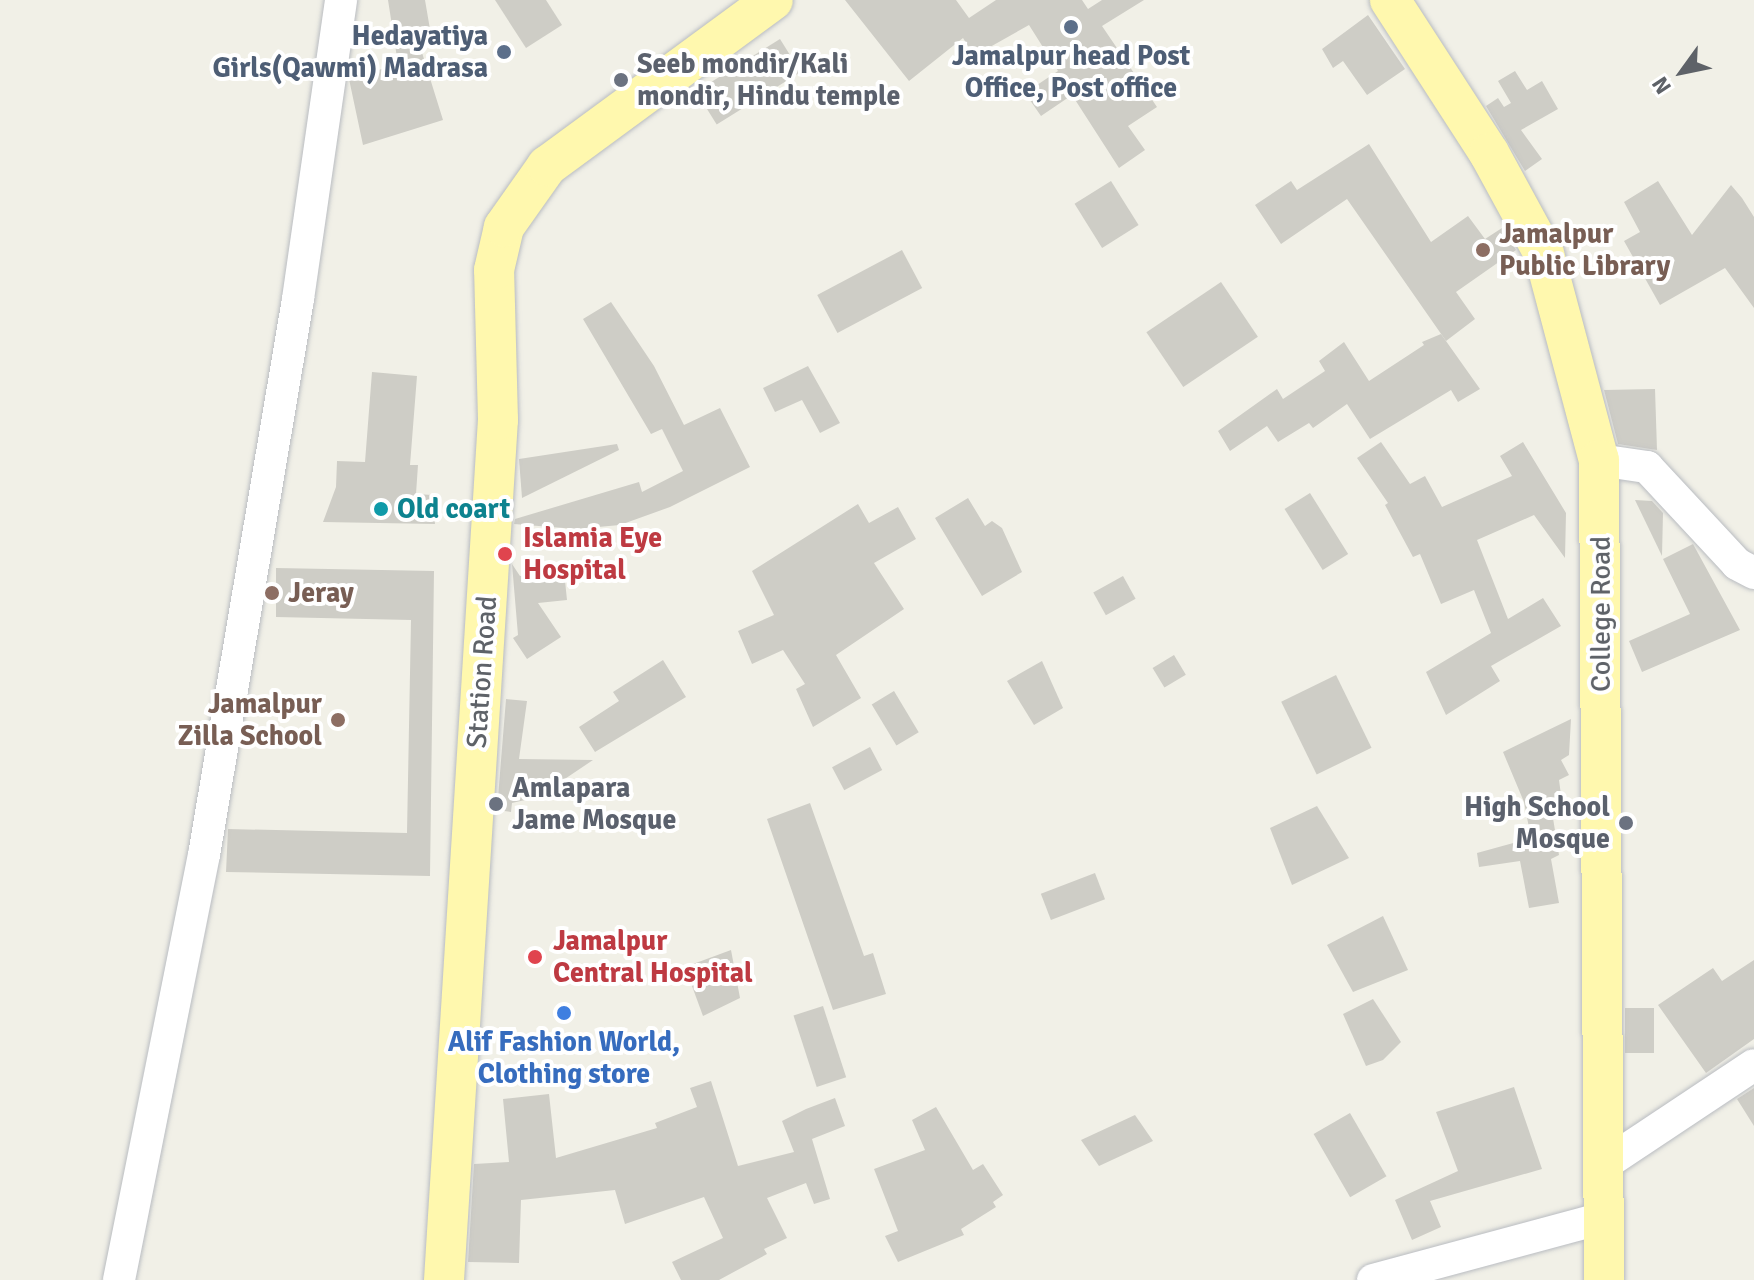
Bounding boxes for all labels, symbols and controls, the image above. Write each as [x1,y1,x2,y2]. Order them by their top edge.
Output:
marker: Jamalpur head Post Office, Post office [1062,18,1080,36]
place label: Hedayatiya Girls(Qawmi) Madrasa [213,19,488,85]
north arrow [1642,32,1722,112]
place label: Jamalpur head Post Office, Post office [952,39,1190,105]
marker: Hedayatiya Girls(Qawmi) Madrasa [495,43,513,61]
place label: Seeb mondir/Kali mondir, Hindu temple [637,47,900,113]
marker: Seeb mondir/Kali mondir, Hindu temple [612,71,630,89]
text: N [1646,72,1677,99]
place label: Jamalpur Public Library [1499,217,1671,283]
marker: Jamalpur Public Library [1474,241,1492,259]
place label: Old coart [397,492,510,526]
marker: Old coart [372,500,390,518]
place label: Islamia Eye Hospital [523,521,662,587]
street label: College Road [1584,536,1618,692]
marker: Islamia Eye Hospital [494,543,516,565]
place label: Jeray [288,576,354,610]
marker: Jeray [263,584,281,602]
street label: Station Road [460,595,504,749]
place label: Jamalpur Zilla School [177,687,322,753]
marker: Jamalpur Zilla School [329,711,347,729]
place label: Amlapara Jame Mosque [512,771,676,837]
place label: High School Mosque [1464,790,1610,856]
marker: Amlapara Jame Mosque [487,795,505,813]
marker: High School Mosque [1617,814,1635,832]
place label: Jamalpur Central Hospital [553,924,753,990]
marker: Jamalpur Central Hospital [524,946,546,968]
marker: Alif Fashion World, Clothing store [555,1004,573,1022]
place label: Alif Fashion World, Clothing store [448,1025,680,1091]

